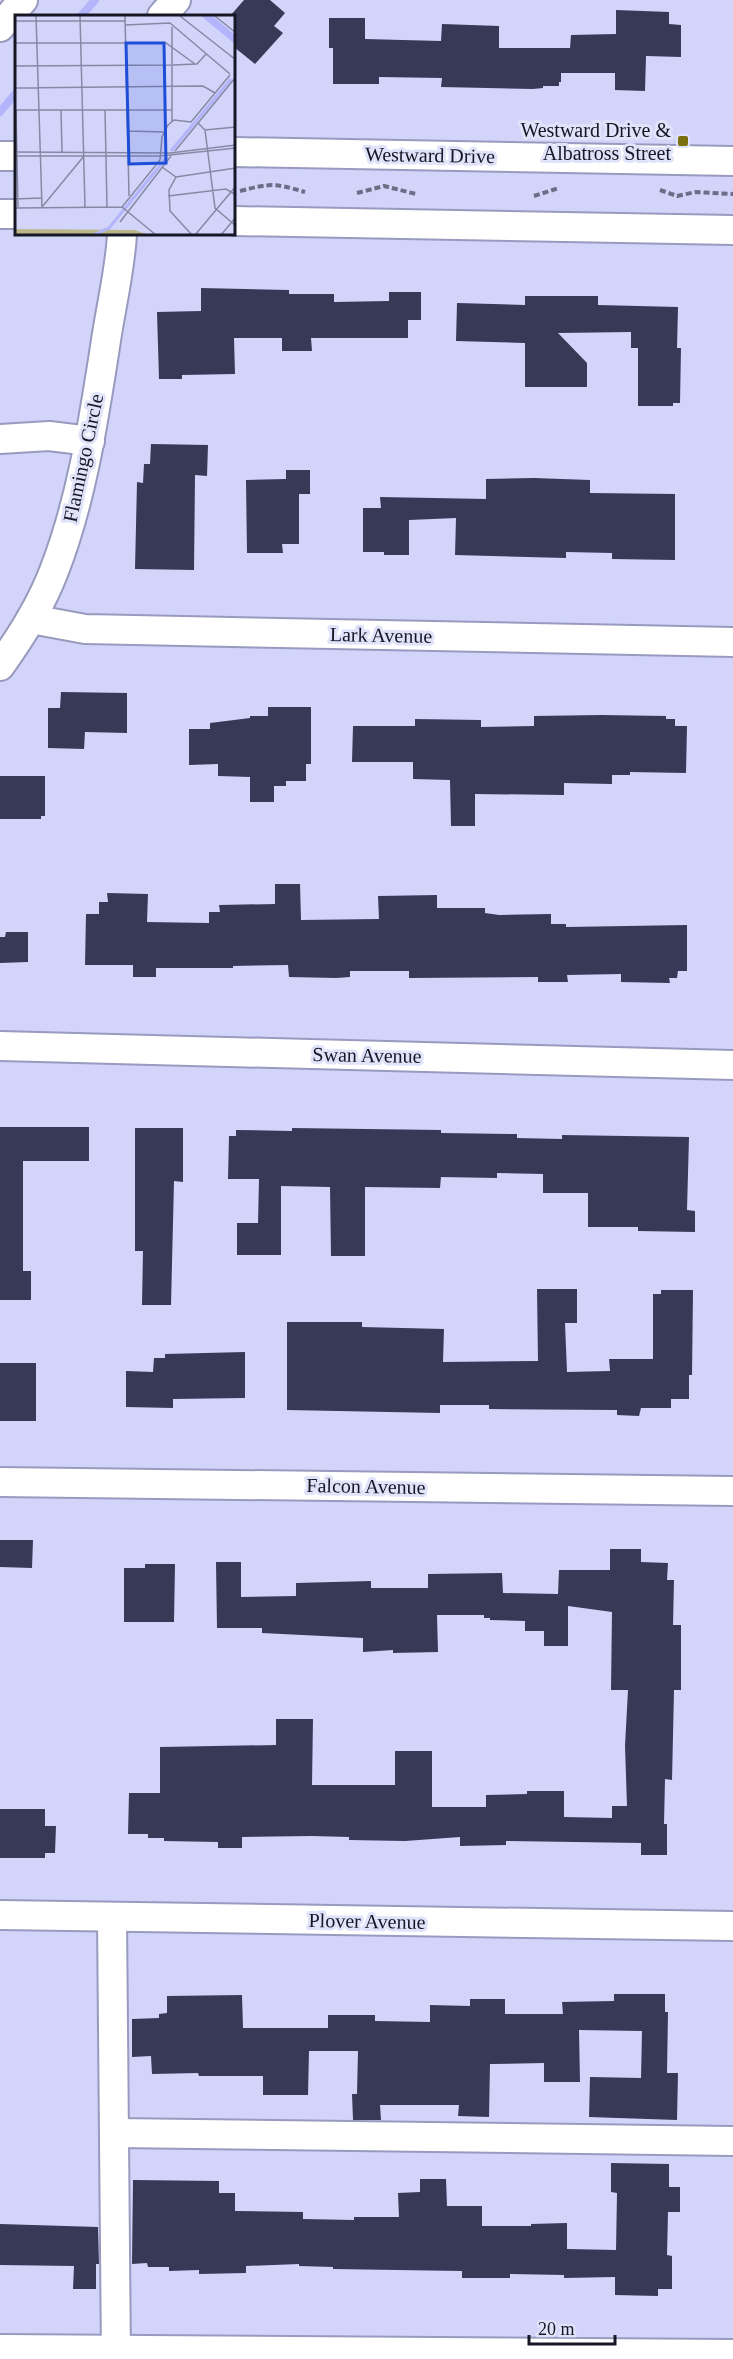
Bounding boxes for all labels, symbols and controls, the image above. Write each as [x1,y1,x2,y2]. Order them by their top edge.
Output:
inset map [15,15,236,236]
place label: Westward Drive & Albatross Street [520,119,671,164]
marker: Westward Drive & Albatross Street [676,134,690,148]
street label: Westward Drive [365,143,495,167]
street label: Flamingo Circle [59,392,108,524]
street label: Lark Avenue [330,623,432,647]
street label: Swan Avenue [312,1043,422,1067]
street label: Falcon Avenue [306,1474,426,1498]
street label: Plover Avenue [308,1909,426,1933]
scale bar [529,2308,614,2346]
text: 20 m [538,2319,575,2339]

